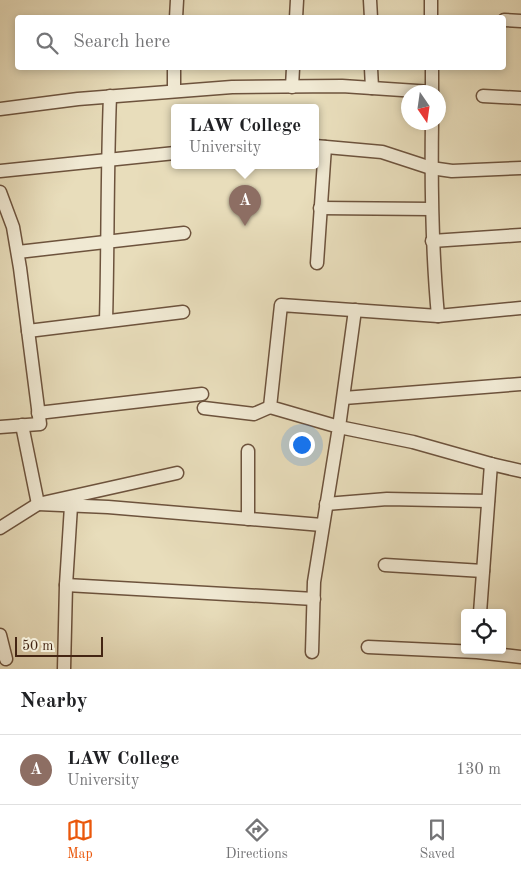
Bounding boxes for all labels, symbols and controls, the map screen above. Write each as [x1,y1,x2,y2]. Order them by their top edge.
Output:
search box [15,15,506,70]
icon: search [33,29,61,57]
text: Search here [73,33,170,52]
north arrow [401,85,446,130]
popup [171,104,319,169]
text: LAW College [189,117,301,136]
text: University [189,140,261,156]
pin: A [229,185,261,226]
your location [289,432,315,458]
map controls [461,609,506,654]
button: locate [461,609,506,654]
scale bar [15,634,102,657]
text: 50 m [22,639,53,653]
text: Nearby [20,691,88,712]
text: LAW College [67,750,179,769]
text: A [30,762,42,778]
text: 130 m [456,762,501,778]
text: University [67,773,139,789]
tab: Map [66,816,94,863]
tab: Directions [226,816,288,863]
tab: Saved [419,816,455,863]

